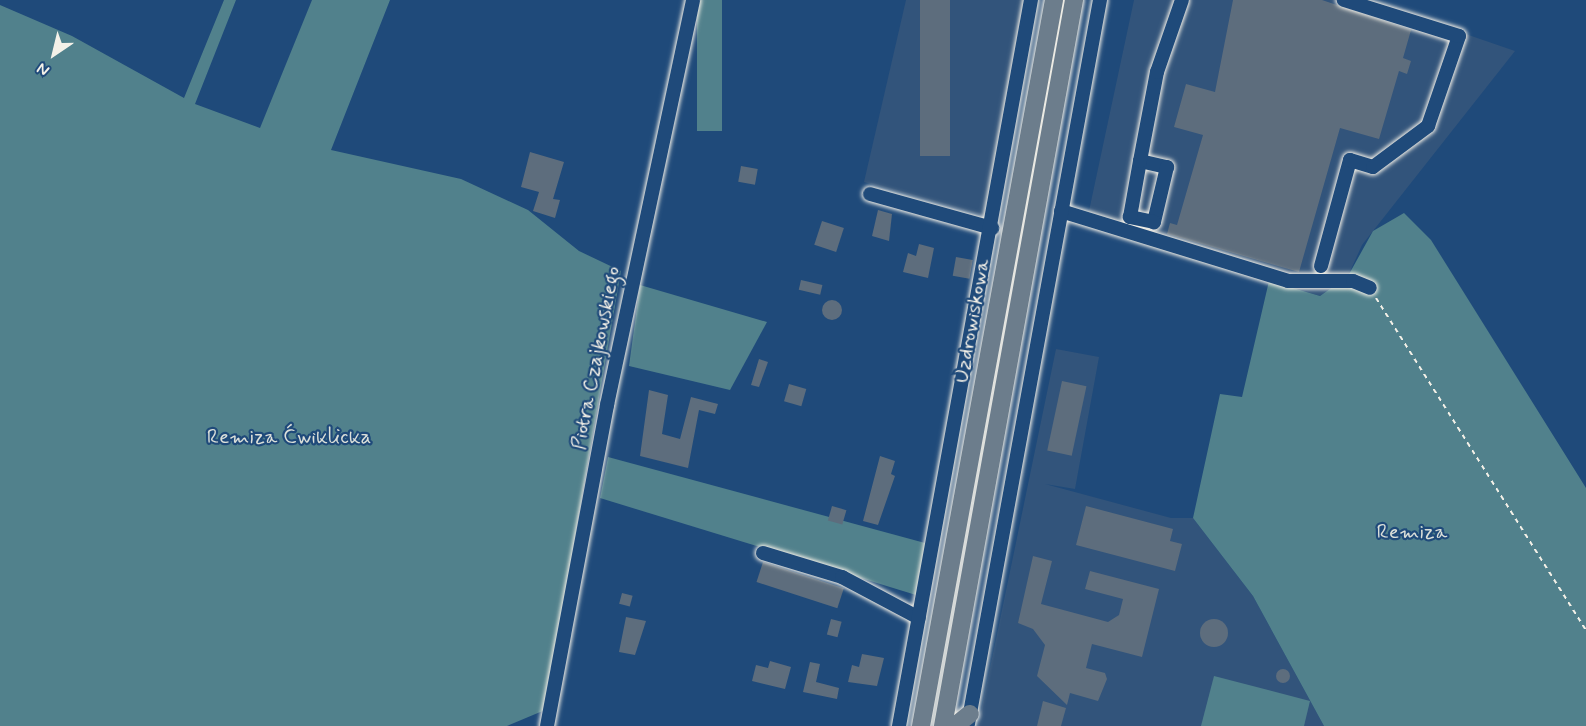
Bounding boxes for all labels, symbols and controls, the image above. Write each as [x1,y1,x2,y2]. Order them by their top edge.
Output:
north arrow [24,24,84,84]
text: N [33,57,54,81]
street label: Uzdrowiskowa [949,257,995,385]
street label: Piotra Czajkowskiego [566,264,626,452]
park label: Remiza Ćwiklicka [207,424,371,450]
park label: Remiza [1377,519,1447,545]

